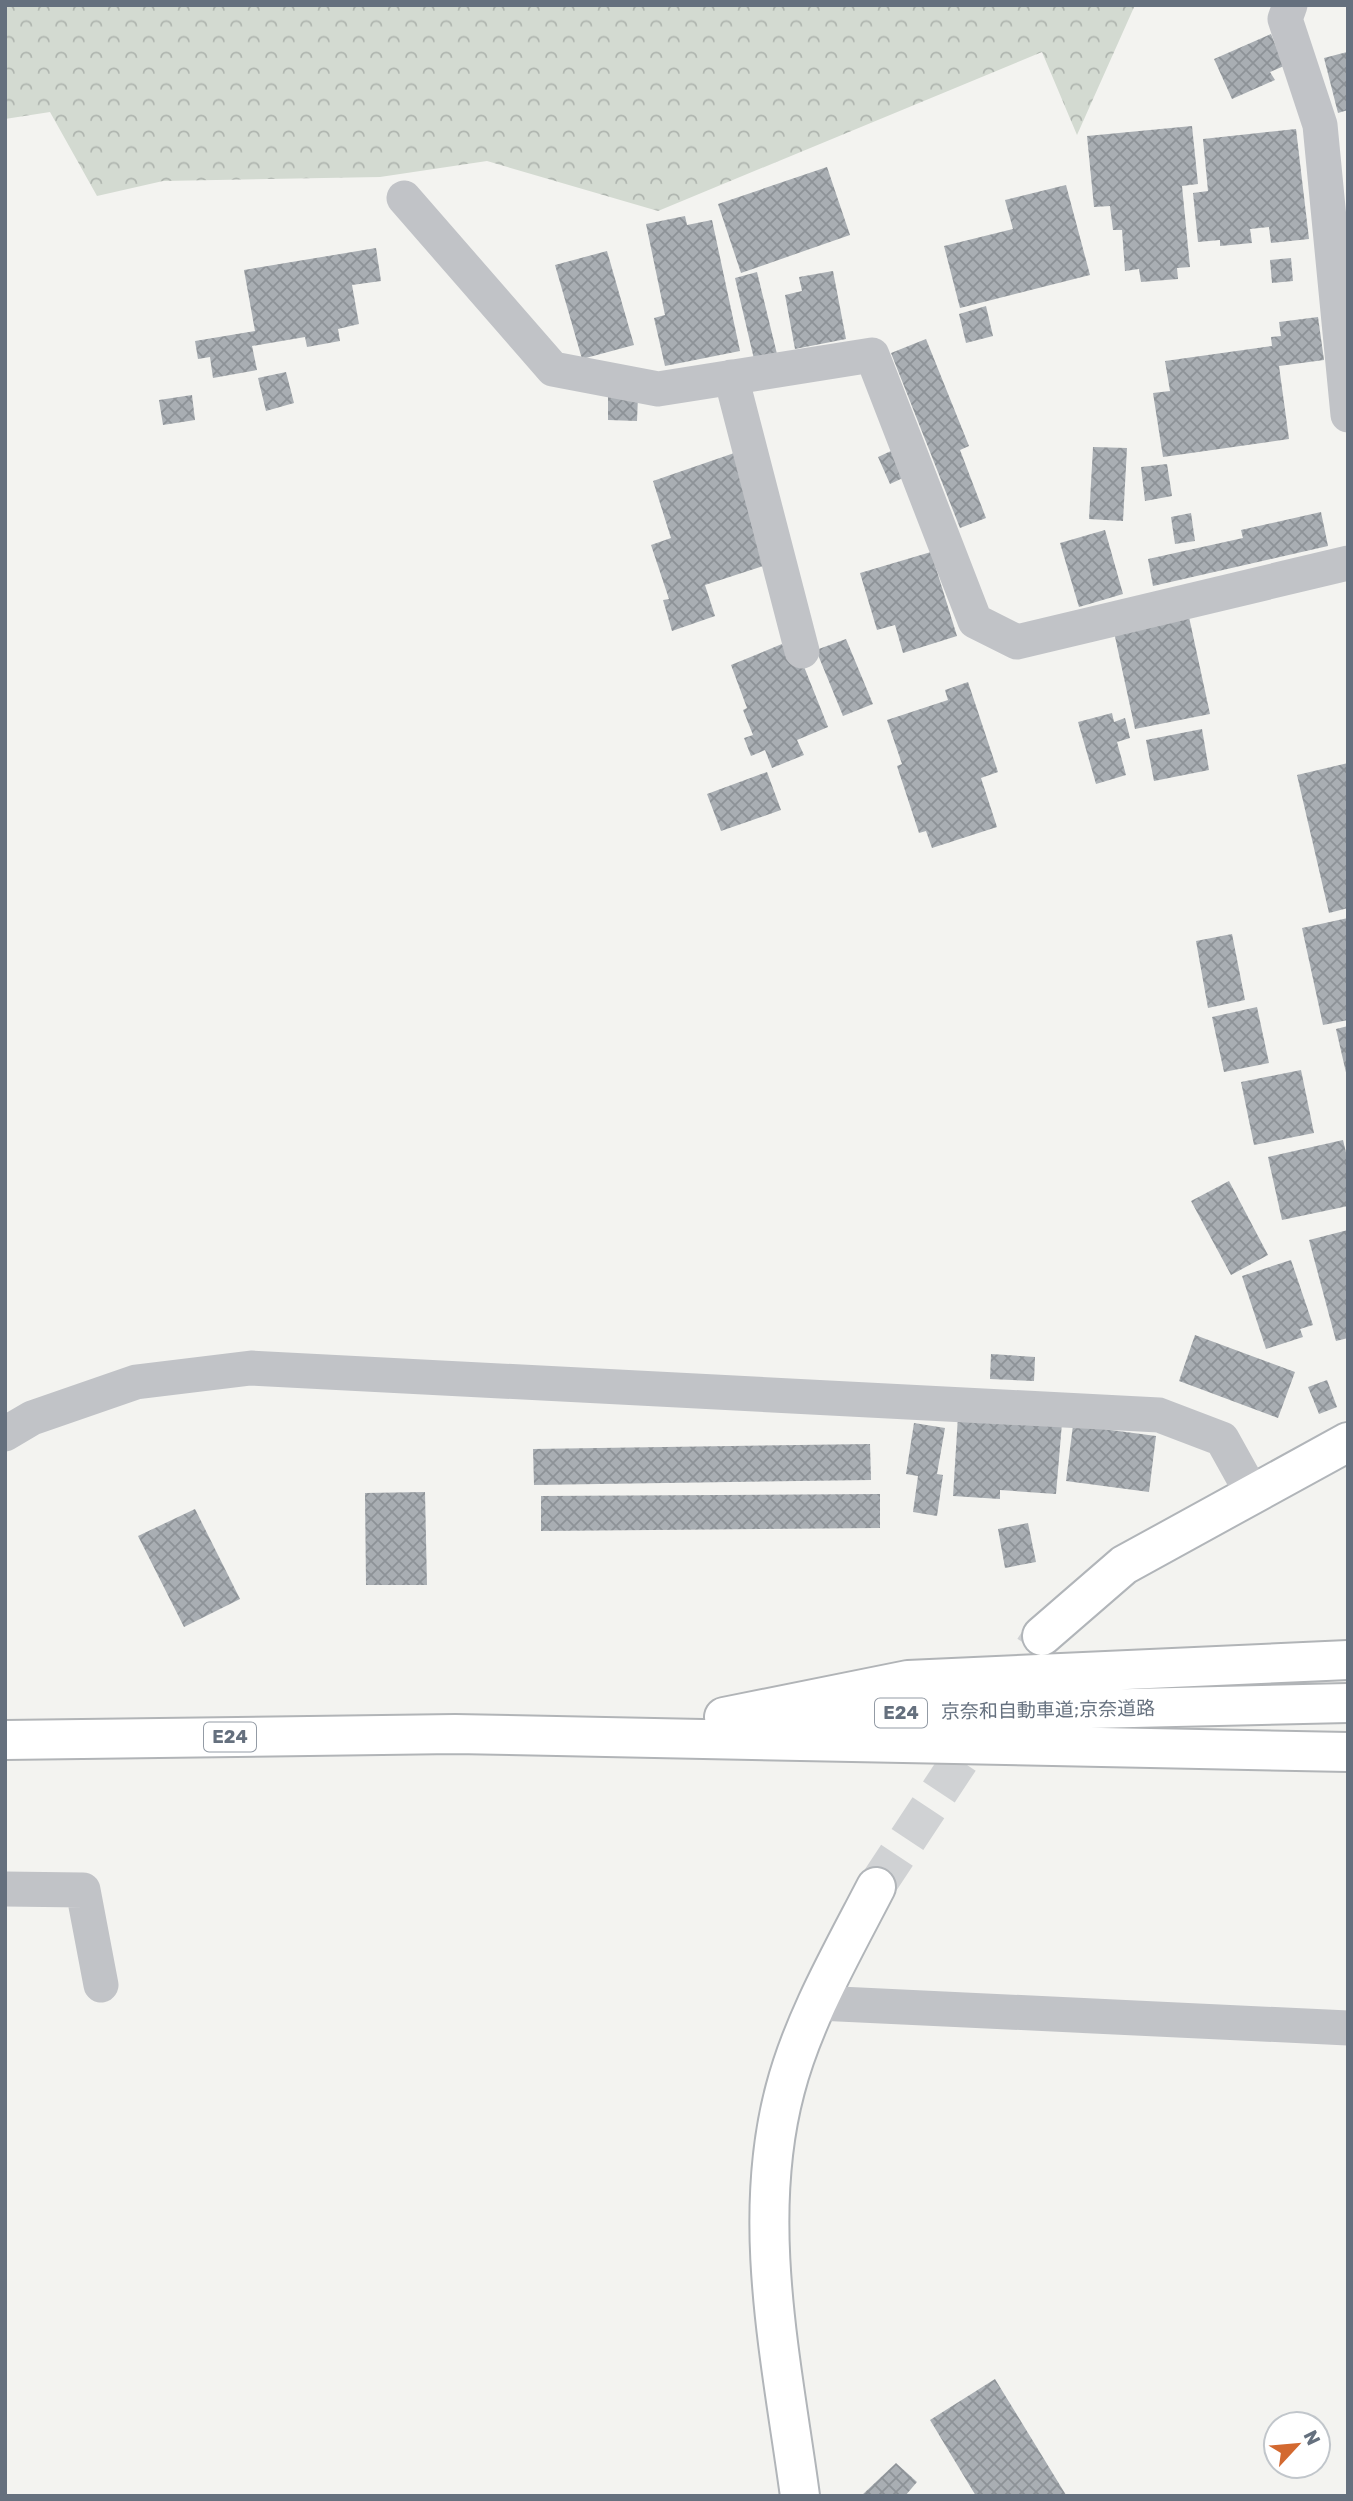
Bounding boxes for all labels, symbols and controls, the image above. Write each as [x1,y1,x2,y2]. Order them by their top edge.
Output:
street label: 京奈和自動車道;京奈道路 [941,1697,1155,1723]
road number: E24 [875,1698,927,1728]
road number: E24 [204,1722,256,1752]
north arrow [1262,2410,1332,2480]
text: N [1298,2427,1325,2449]

